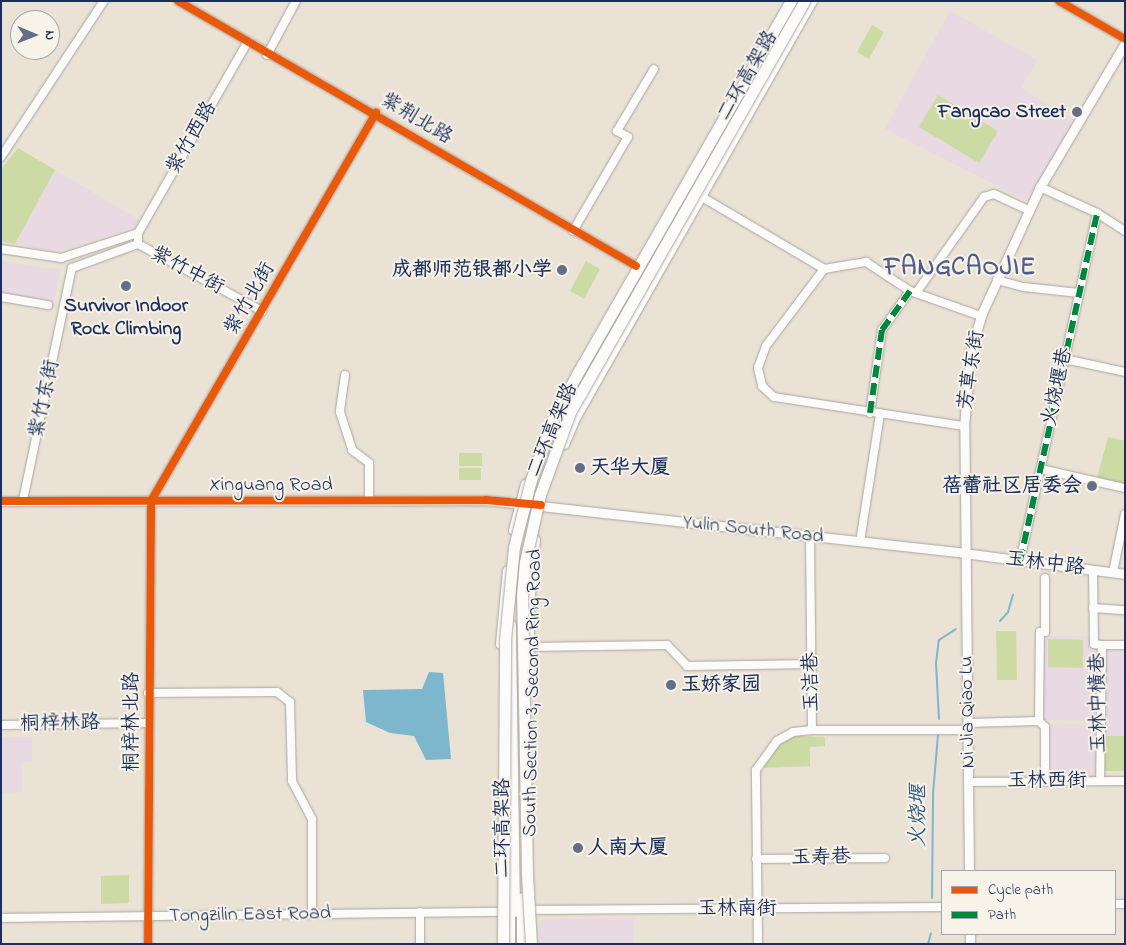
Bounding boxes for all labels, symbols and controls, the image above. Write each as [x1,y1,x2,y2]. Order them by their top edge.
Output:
north arrow [10,10,60,60]
street label: 二环高架路 [713,27,783,125]
text: N [39,30,60,40]
street label: 紫荆北路 [376,88,456,150]
street label: 紫竹西路 [162,97,222,179]
place label: Fangcao Street [938,100,1066,124]
marker: Fangcao Street [1070,105,1084,119]
street label: 紫竹中街 [146,242,228,300]
district label: FANGCAOJIE [883,253,1037,283]
street label: 紫竹北街 [220,258,280,340]
place label: 成都师范银都小学 [392,258,552,282]
marker: 成都师范银都小学 [556,264,568,276]
marker: Survivor Indoor Rock Climbing [120,280,132,292]
place label: Survivor Indoor Rock Climbing [64,294,188,341]
street label: 芳草东街 [954,329,990,411]
street label: 火烧堰巷 [1038,345,1078,429]
street label: 紫竹东街 [25,357,65,441]
street label: 二环高架路 [522,379,584,481]
place label: 天华大厦 [590,456,670,480]
marker: 天华大厦 [574,462,586,474]
street label: Xinguang Road [209,473,333,497]
place label: 蓓蕾社区居委会 [942,474,1082,498]
marker: 蓓蕾社区居委会 [1086,480,1098,492]
street label: Yulin South Road [681,511,825,549]
street label: 玉林中路 [1004,547,1086,581]
street label: South Section 3, Second Ring Road [518,549,548,837]
street label: 玉洁巷 [799,652,825,712]
street label: 玉林中横巷 [1086,653,1112,753]
street label: Ni Jia Qiao Lu [955,655,981,769]
street label: 桐梓林北路 [120,672,144,772]
place label: 玉娇家园 [681,673,761,697]
marker: 玉娇家园 [665,679,677,691]
street label: 桐梓林路 [20,711,100,737]
street label: 玉林西街 [1007,769,1087,793]
street label: 二环高架路 [491,778,515,878]
water label: 火烧堰 [906,784,932,848]
place label: 人南大厦 [588,836,668,860]
marker: 人南大厦 [572,842,584,854]
street label: 玉寿巷 [791,845,851,871]
legend [941,870,1116,935]
text: Cycle path [988,879,1053,901]
street label: 玉林南街 [697,897,777,921]
street label: Tongzilin East Road [169,902,331,928]
text: Path [988,904,1016,926]

